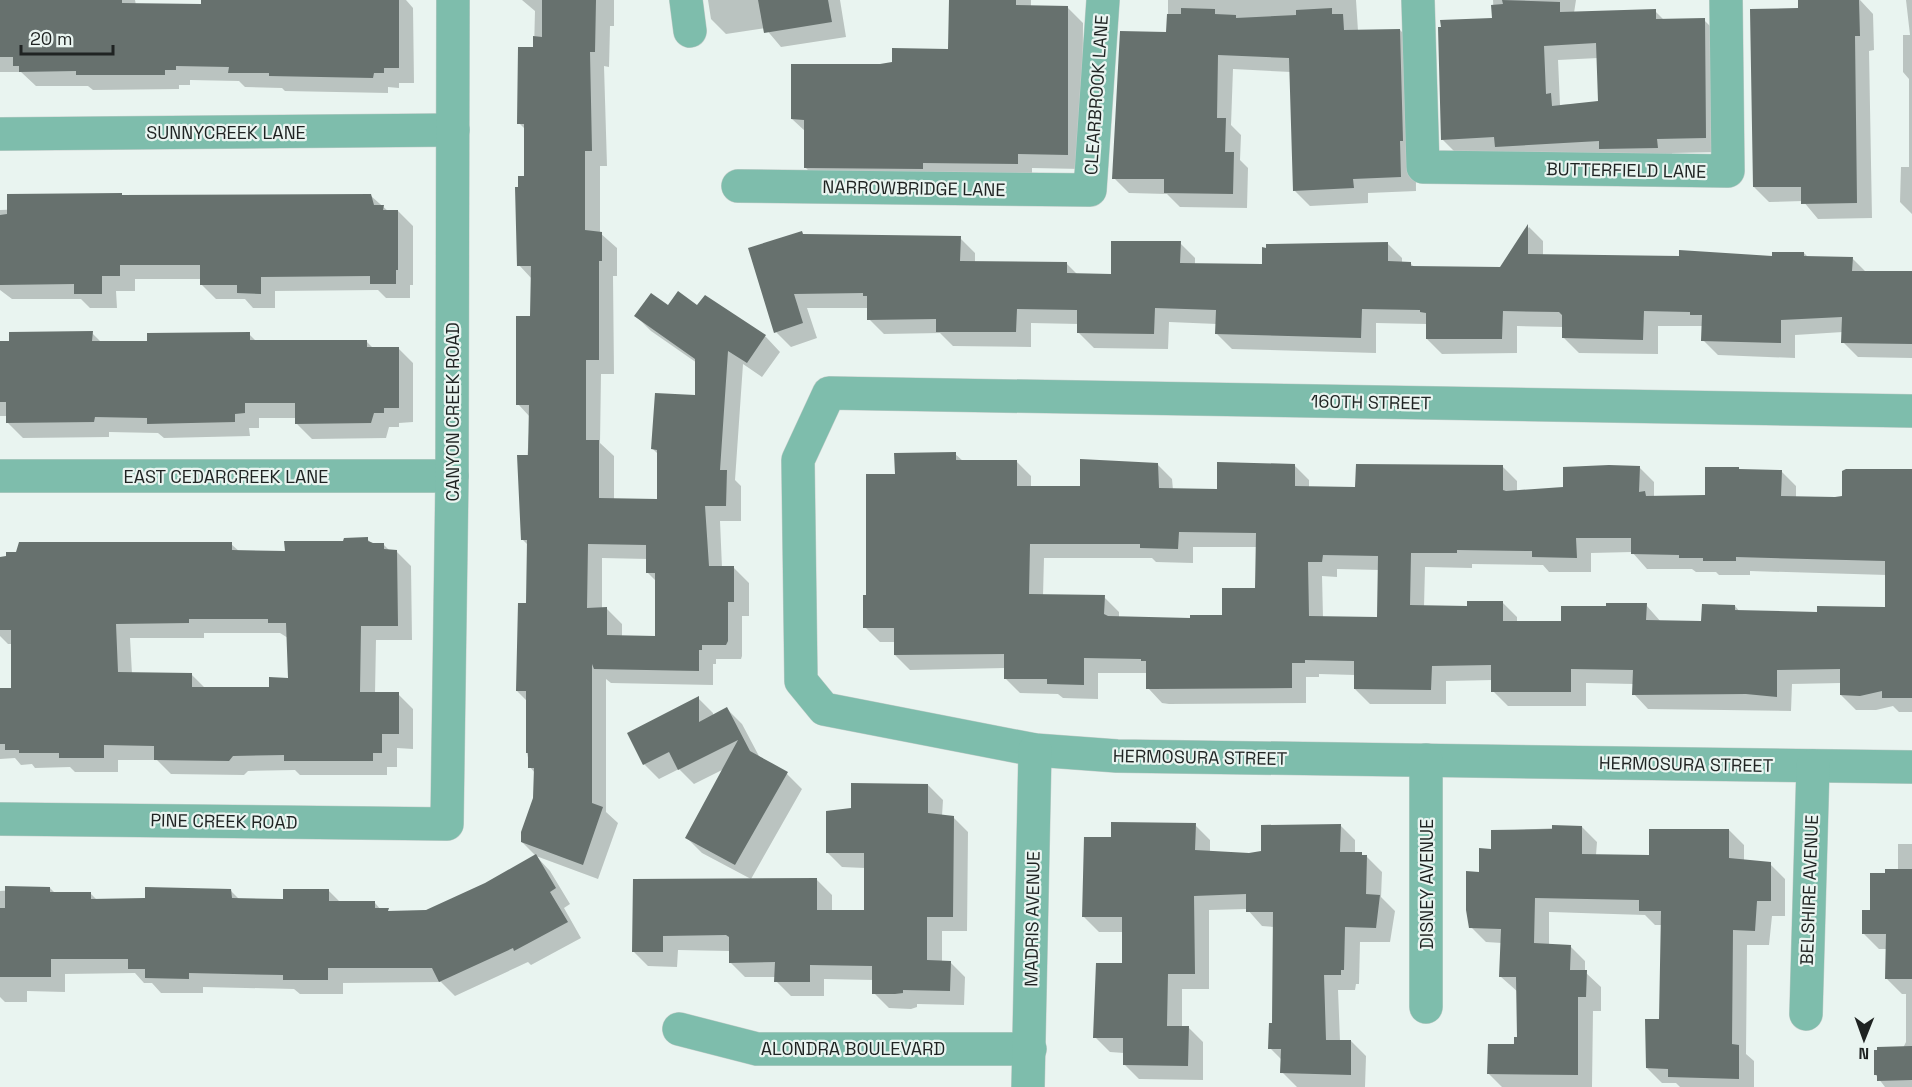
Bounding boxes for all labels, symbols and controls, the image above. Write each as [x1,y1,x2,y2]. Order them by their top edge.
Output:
street label: CLEARBROOK LANE [1079,14,1113,176]
scale bar [21,18,112,56]
text: 20 m [30,27,73,50]
street label: SUNNYCREEK LANE [146,121,306,144]
street label: BUTTERFIELD LANE [1546,157,1706,183]
street label: NARROWBRIDGE LANE [822,175,1006,201]
street label: CANYON CREEK ROAD [441,322,464,502]
street label: 160TH STREET [1311,389,1432,415]
street label: EAST CEDARCREEK LANE [124,465,328,488]
street label: HERMOSURA STREET [1113,744,1288,770]
street label: HERMOSURA STREET [1599,751,1774,777]
street label: PINE CREEK ROAD [150,808,298,834]
street label: BELSHIRE AVENUE [1795,814,1823,966]
street label: DISNEY AVENUE [1415,819,1438,949]
street label: MADRIS AVENUE [1019,851,1045,987]
north arrow [1834,1009,1894,1069]
street label: ALONDRA BOULEVARD [761,1037,945,1060]
text: N [1858,1043,1869,1064]

